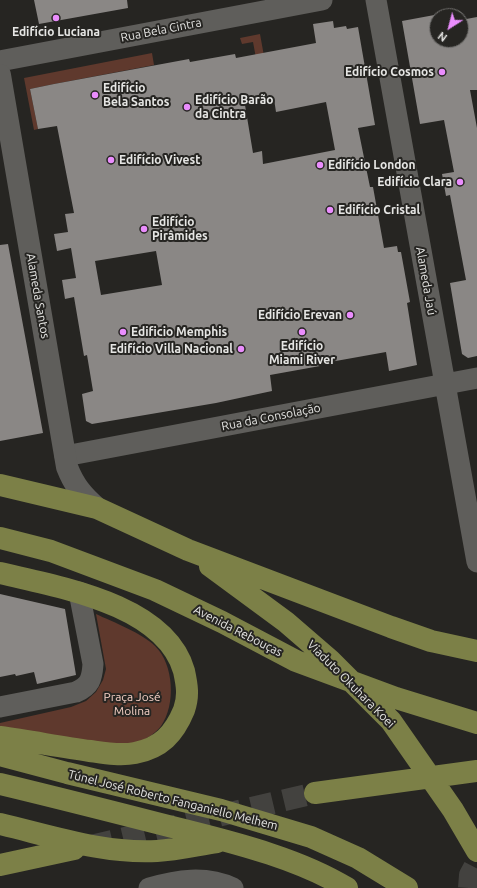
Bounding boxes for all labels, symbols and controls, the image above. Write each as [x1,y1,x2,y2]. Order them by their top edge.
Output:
north arrow [429,8,469,48]
marker: Edifício Luciana [51,13,61,23]
street label: Rua Bela Cintra [119,15,203,45]
place label: Edifício Luciana [12,25,100,39]
text: N [436,30,449,44]
place label: Edifício Cosmos [345,65,434,79]
marker: Edifício Cosmos [437,67,447,77]
place label: Edifício Bela Santos [103,81,169,109]
marker: Edifício Bela Santos [90,90,100,100]
place label: Edifício Barão da Cintra [195,93,273,121]
marker: Edifício Barão da Cintra [182,102,192,112]
place label: Edifício Vivest [119,153,200,167]
marker: Edifício Vivest [106,155,116,165]
place label: Edifício London [328,158,416,172]
marker: Edifício London [315,160,325,170]
place label: Edifício Clara [377,175,452,189]
marker: Edifício Clara [455,177,465,187]
place label: Edifício Cristal [338,203,420,217]
marker: Edifício Cristal [325,205,335,215]
place label: Edifício Pirâmides [152,215,208,243]
marker: Edifício Pirâmides [139,224,149,234]
street label: Alameda Jaú [413,246,439,316]
street label: Alameda Santos [23,252,53,340]
place label: Edifício Erevan [258,308,342,322]
marker: Edifício Erevan [345,310,355,320]
place label: Edificio Memphis [131,325,227,339]
marker: Edificio Memphis [118,327,128,337]
marker: Edifício Miami River [297,327,307,337]
place label: Edifício Miami River [269,339,335,367]
place label: Edifício Villa Nacional [110,342,233,356]
marker: Edifício Villa Nacional [236,344,246,354]
street label: Rua da Consolação [220,400,322,434]
street label: Avenida Rebouças [191,602,285,660]
street label: Viaduto Okuhara Koei [304,637,398,731]
park label: Praça José Molina [103,690,161,718]
street label: Túnel José Roberto Fanganiello Melhem [67,767,279,833]

